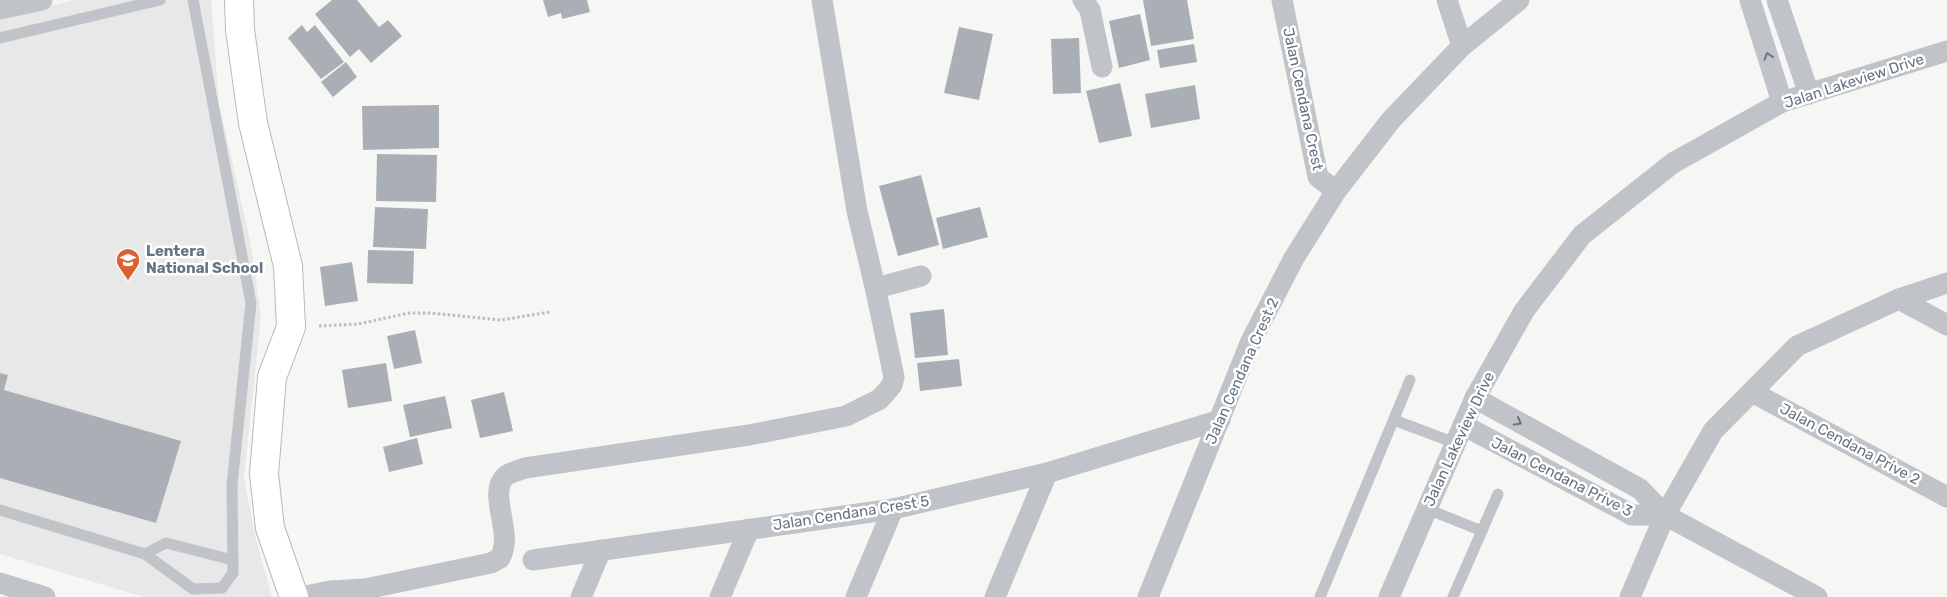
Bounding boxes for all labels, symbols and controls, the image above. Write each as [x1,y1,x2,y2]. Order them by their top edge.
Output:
street label: Jalan Cendana Crest [1279,26,1327,172]
street label: Jalan Lakeview Drive [1782,50,1926,112]
one-way arrow [1763,52,1773,60]
place label: Lentera National School [146,242,263,277]
school or university icon: Lentera National School [115,247,141,281]
street label: Jalan Cendana Crest 2 [1202,295,1282,447]
street label: Jalan Lakeview Drive [1420,369,1498,509]
street label: Jalan Cendana Prive 2 [1777,399,1923,489]
one-way arrow [1512,415,1521,425]
street label: Jalan Cendana Prive 3 [1488,434,1636,520]
street label: Jalan Cendana Crest 5 [771,492,931,534]

